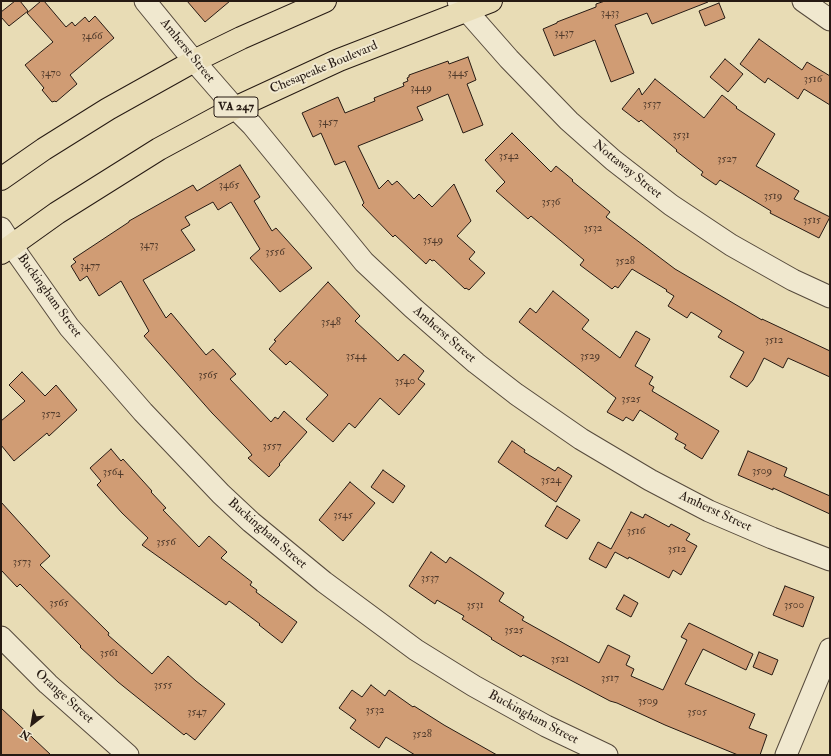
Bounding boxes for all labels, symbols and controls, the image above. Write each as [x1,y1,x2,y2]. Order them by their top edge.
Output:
house number: 3433 [601,7,619,21]
street label: Amherst Street [156,16,218,86]
house number: 3437 [554,27,574,41]
house number: 3466 [81,30,103,44]
street label: Chesapeake Boulevard [268,38,380,98]
house number: 3470 [41,67,61,81]
house number: 3445 [448,67,468,81]
house number: 3516 [804,73,822,87]
house number: 3449 [410,82,432,96]
road number: VA 247 [214,97,258,117]
house number: 3537 [643,98,661,112]
house number: 3457 [318,116,338,130]
house number: 3531 [672,129,690,143]
street label: Nottaway Street [589,137,665,203]
house number: 3542 [499,150,519,164]
house number: 3527 [717,153,737,167]
house number: 3465 [219,179,239,193]
house number: 3519 [764,190,782,204]
house number: 3536 [542,196,560,210]
house number: 3515 [803,214,821,228]
house number: 3532 [584,222,602,236]
house number: 3549 [423,234,443,248]
house number: 3473 [139,239,159,253]
house number: 3556 [265,246,285,260]
street label: Buckingham Street [13,251,85,341]
house number: 3528 [615,255,635,269]
house number: 3477 [80,260,100,274]
street label: Amherst Street [409,303,479,367]
house number: 3548 [321,316,341,330]
house number: 3512 [765,334,783,348]
house number: 3544 [346,350,366,364]
house number: 3529 [580,350,600,364]
house number: 3565 [198,369,218,383]
house number: 3540 [395,375,415,389]
house number: 3525 [621,393,641,407]
house number: 3572 [41,408,61,422]
house number: 3557 [263,440,281,454]
house number: 3509 [752,465,772,479]
house number: 3564 [103,466,123,480]
house number: 3524 [541,474,561,488]
street label: Amherst Street [676,488,754,536]
street label: Buckingham Street [224,495,310,573]
house number: 3545 [333,509,353,523]
house number: 3516 [627,525,645,539]
house number: 3556 [156,536,176,550]
house number: 3512 [668,543,686,557]
house number: 3573 [13,556,31,570]
house number: 3537 [421,572,439,586]
house number: 3565 [49,597,69,611]
house number: 3531 [466,599,484,613]
house number: 3500 [784,599,804,613]
house number: 3525 [504,624,524,638]
house number: 3561 [100,647,118,661]
house number: 3521 [551,653,569,667]
street label: Orange Street [32,667,96,727]
house number: 3517 [601,672,619,686]
house number: 3555 [154,679,172,693]
street label: Buckingham Street [485,688,581,748]
house number: 3509 [638,695,658,709]
north arrow [12,704,52,744]
house number: 3532 [366,704,384,718]
house number: 3547 [187,706,207,720]
house number: 3505 [687,706,707,720]
text: N [18,727,33,743]
house number: 3528 [412,728,432,742]

